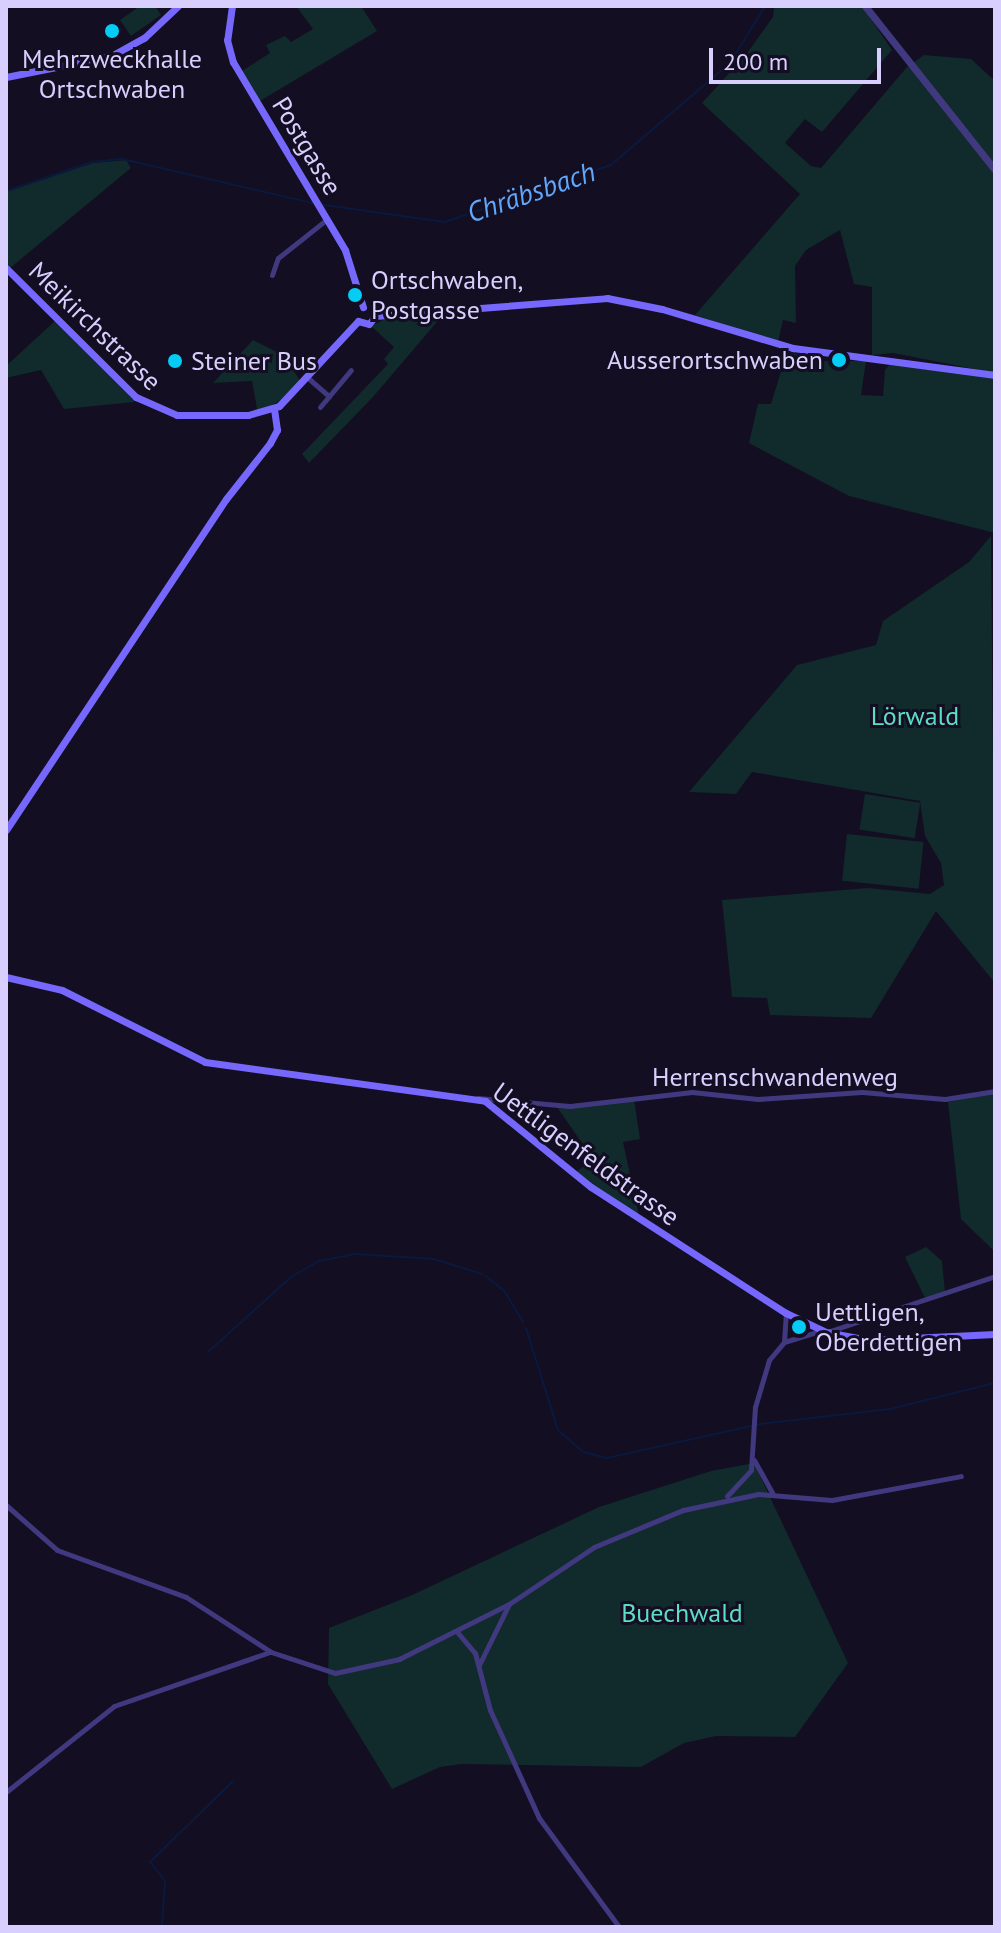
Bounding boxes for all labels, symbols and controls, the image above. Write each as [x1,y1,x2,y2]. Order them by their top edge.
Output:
marker: Mehrzweckhalle Ortschwaben [103,22,121,40]
scale bar [713,32,885,82]
place label: Mehrzweckhalle Ortschwaben [22,43,202,104]
text: 200 m [723,46,788,77]
street label: Postgasse [266,91,348,201]
water label: Chräbsbach [462,154,600,230]
street label: Meikirchstrasse [22,255,168,397]
place label: Ortschwaben, Postgasse [371,264,523,326]
marker: Ortschwaben, Postgasse [346,286,364,304]
place label: Ausserortschwaben [607,344,823,376]
place label: Steiner Bus [191,345,317,377]
marker: Ausserortschwaben [830,351,848,369]
marker: Steiner Bus [166,352,184,370]
park label: Lörwald [871,700,959,732]
street label: Herrenschwandenweg [652,1061,898,1093]
street label: Uettligenfeldstrasse [487,1076,685,1232]
place label: Uettligen, Oberdettigen [815,1296,962,1358]
marker: Uettligen, Oberdettigen [790,1318,808,1336]
park label: Buechwald [621,1597,743,1629]

